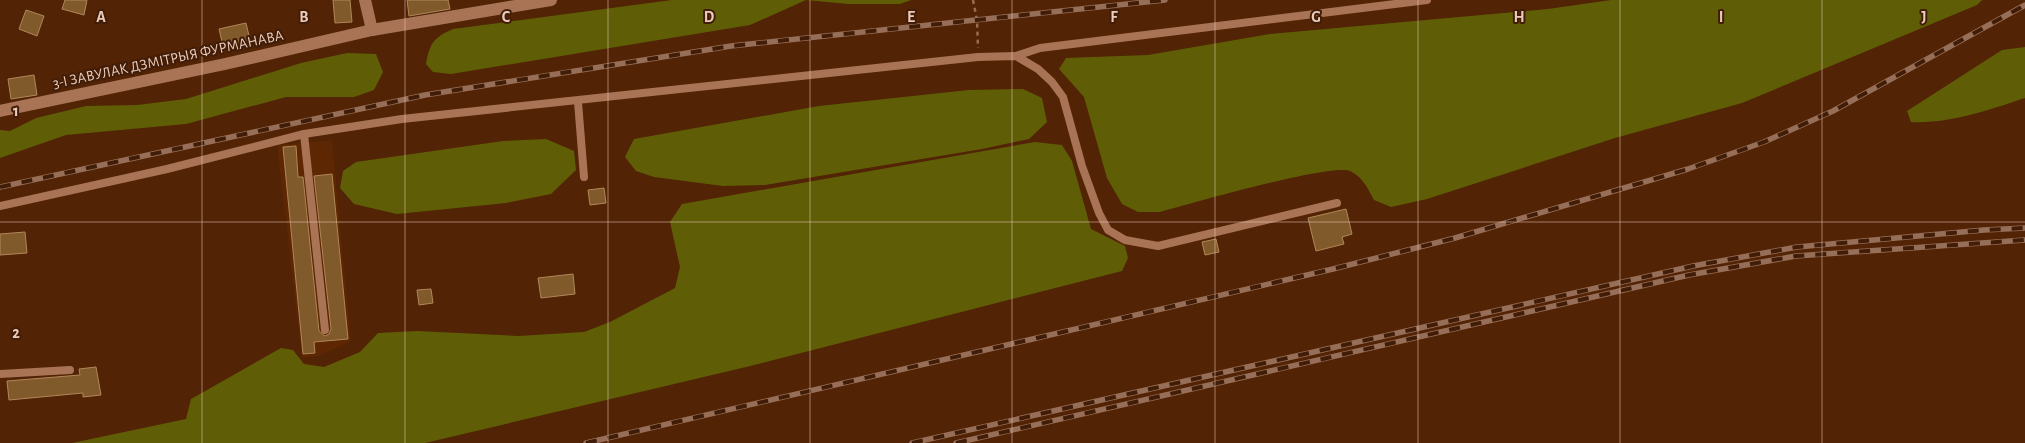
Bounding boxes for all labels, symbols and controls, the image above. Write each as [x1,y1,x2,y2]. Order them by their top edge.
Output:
text: A [96,9,106,25]
text: B [299,9,309,25]
text: C [502,9,511,25]
text: D [704,9,715,25]
text: E [907,9,915,25]
text: F [1110,9,1118,25]
text: G [1311,9,1321,25]
text: H [1513,9,1525,25]
text: I [1719,9,1723,25]
text: J [1921,9,1927,25]
street label: 3-І ЗАВУЛАК ДЗМІТРЫЯ ФУРМАНАВА [51,28,285,91]
text: 1 [13,103,19,119]
text: 2 [12,325,20,341]

